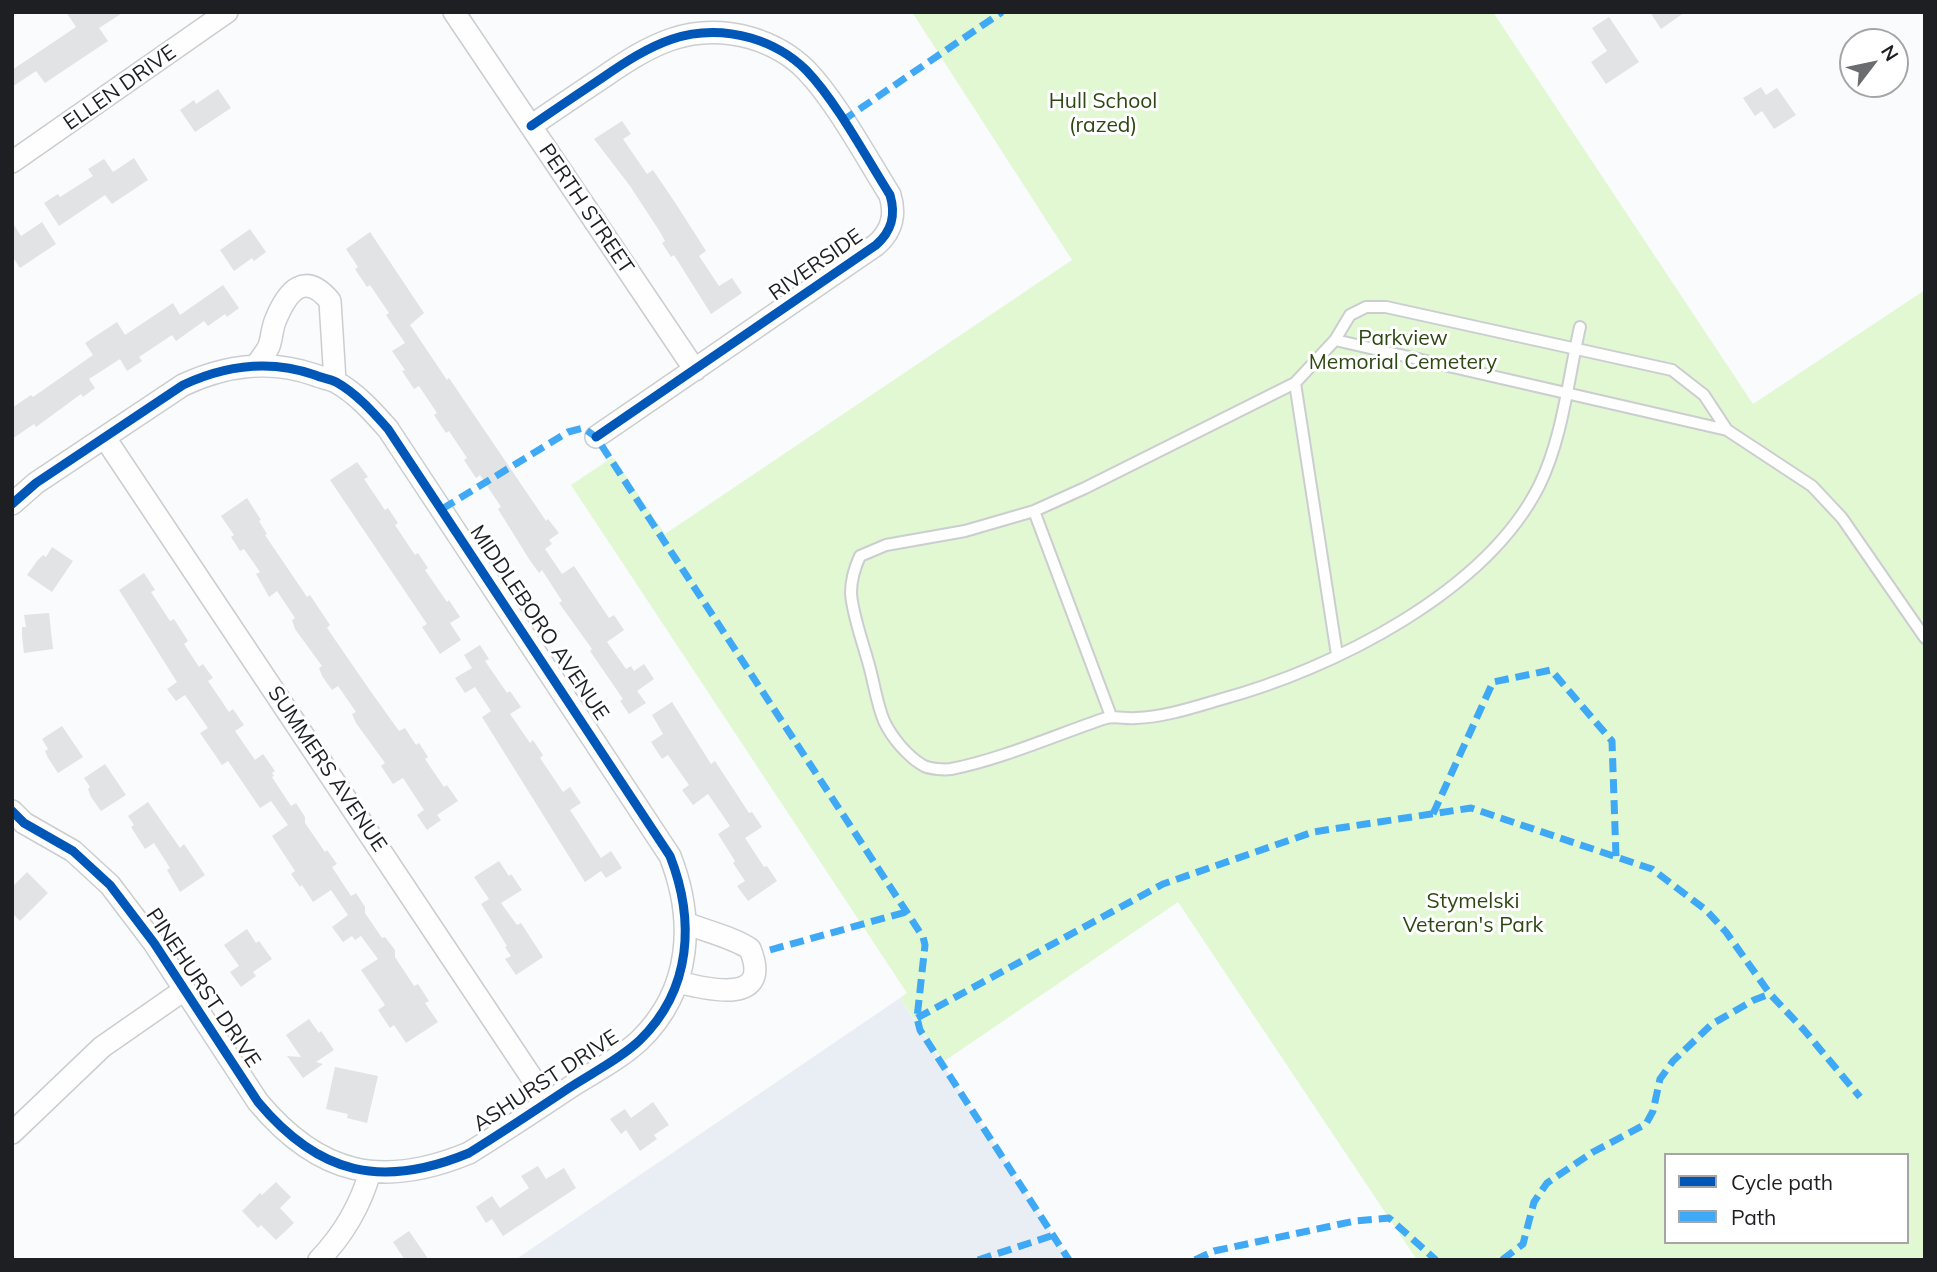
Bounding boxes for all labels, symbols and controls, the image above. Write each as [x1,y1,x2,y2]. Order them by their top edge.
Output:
north arrow [1839,28,1909,98]
street label: ELLEN DRIVE [59,40,181,136]
text: N [1876,40,1904,65]
park label: Hull School (razed) [1049,89,1157,139]
street label: PERTH STREET [533,139,639,279]
street label: RIVERSIDE [765,224,867,306]
park label: Parkview Memorial Cemetery [1309,326,1497,376]
street label: MIDDLEBORO AVENUE [464,521,614,725]
street label: SUMMERS AVENUE [262,681,392,857]
park label: Stymelski Veteran's Park [1403,889,1543,939]
street label: PINEHURST DRIVE [140,904,266,1072]
street label: ASHURST DRIVE [469,1025,623,1137]
legend [1664,1153,1909,1244]
text: Cycle path [1731,1169,1833,1195]
text: Path [1731,1204,1776,1230]

